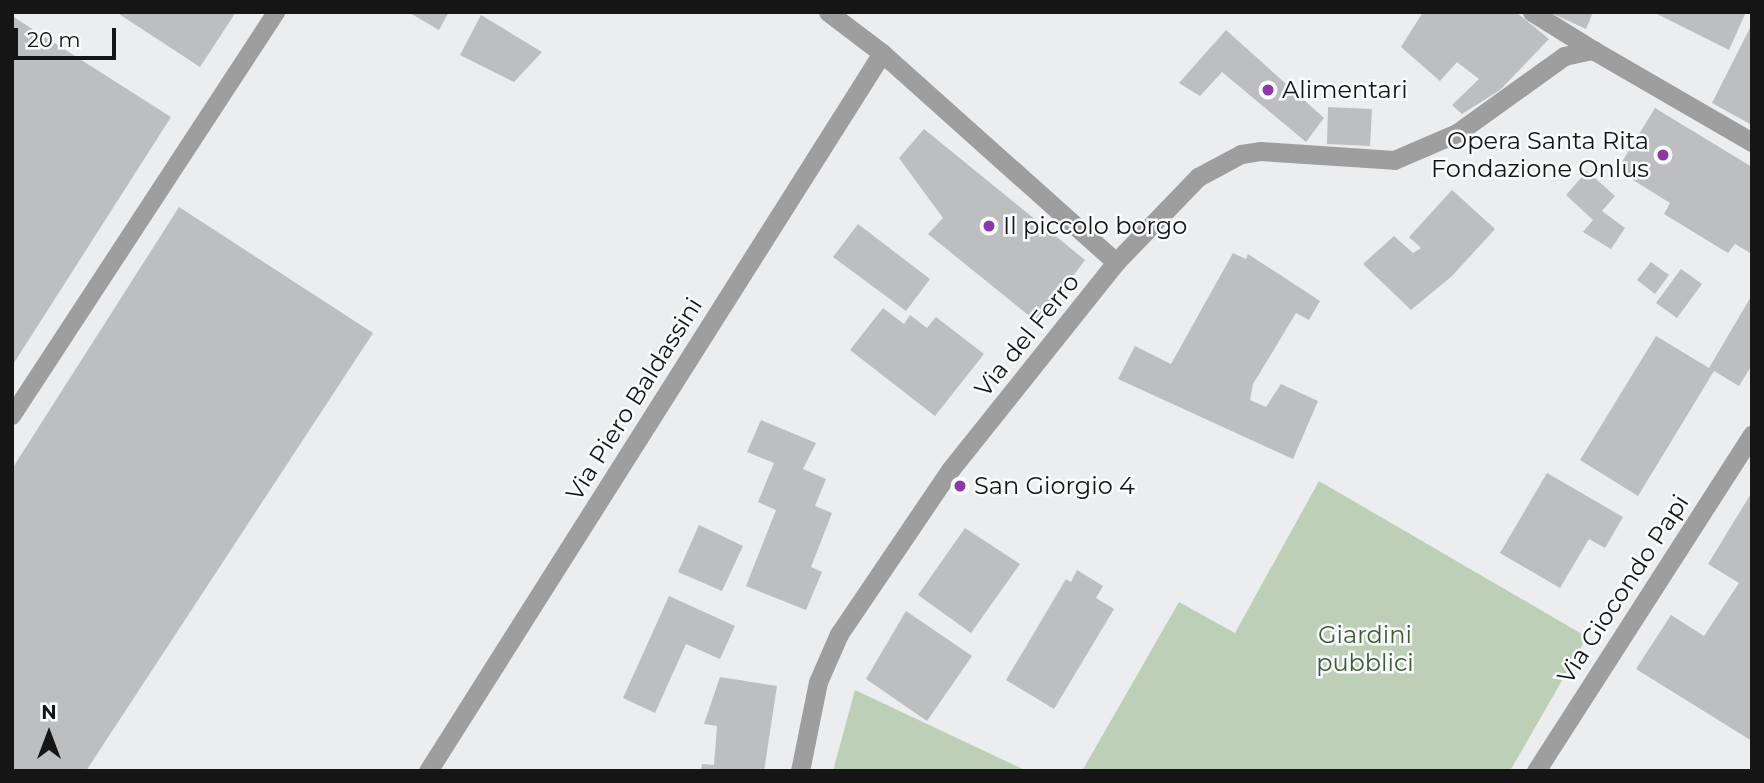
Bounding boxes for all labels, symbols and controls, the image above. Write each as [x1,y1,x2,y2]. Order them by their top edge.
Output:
scale bar [18,14,119,58]
text: 20 m [27,27,81,52]
place label: Alimentari [1282,76,1408,104]
marker: Alimentari [1260,82,1276,98]
place label: Opera Santa Rita Fondazione Onlus [1431,127,1649,183]
marker: Opera Santa Rita Fondazione Onlus [1655,147,1671,163]
place label: Il piccolo borgo [1003,212,1187,240]
marker: Il piccolo borgo [981,218,997,234]
street label: Via del Ferro [969,268,1085,402]
street label: Via Piero Baldassini [560,292,708,506]
place label: San Giorgio 4 [974,472,1135,500]
marker: San Giorgio 4 [952,478,968,494]
street label: Via Giocondo Papi [1551,489,1695,689]
park label: Giardini pubblici [1316,621,1414,677]
north arrow [14,699,84,769]
text: N [41,701,57,724]

